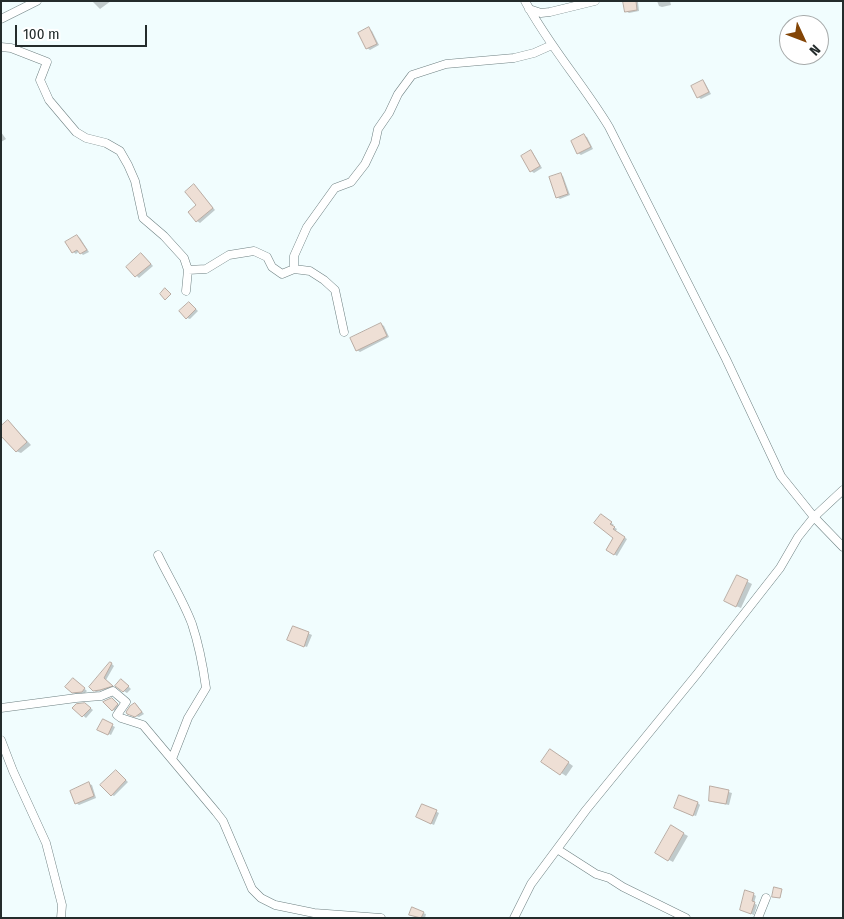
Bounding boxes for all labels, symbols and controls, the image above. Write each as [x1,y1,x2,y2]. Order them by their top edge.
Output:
scale bar [18,15,150,47]
north arrow [779,15,829,65]
text: 100 m [23,25,60,43]
text: N [806,41,824,59]

